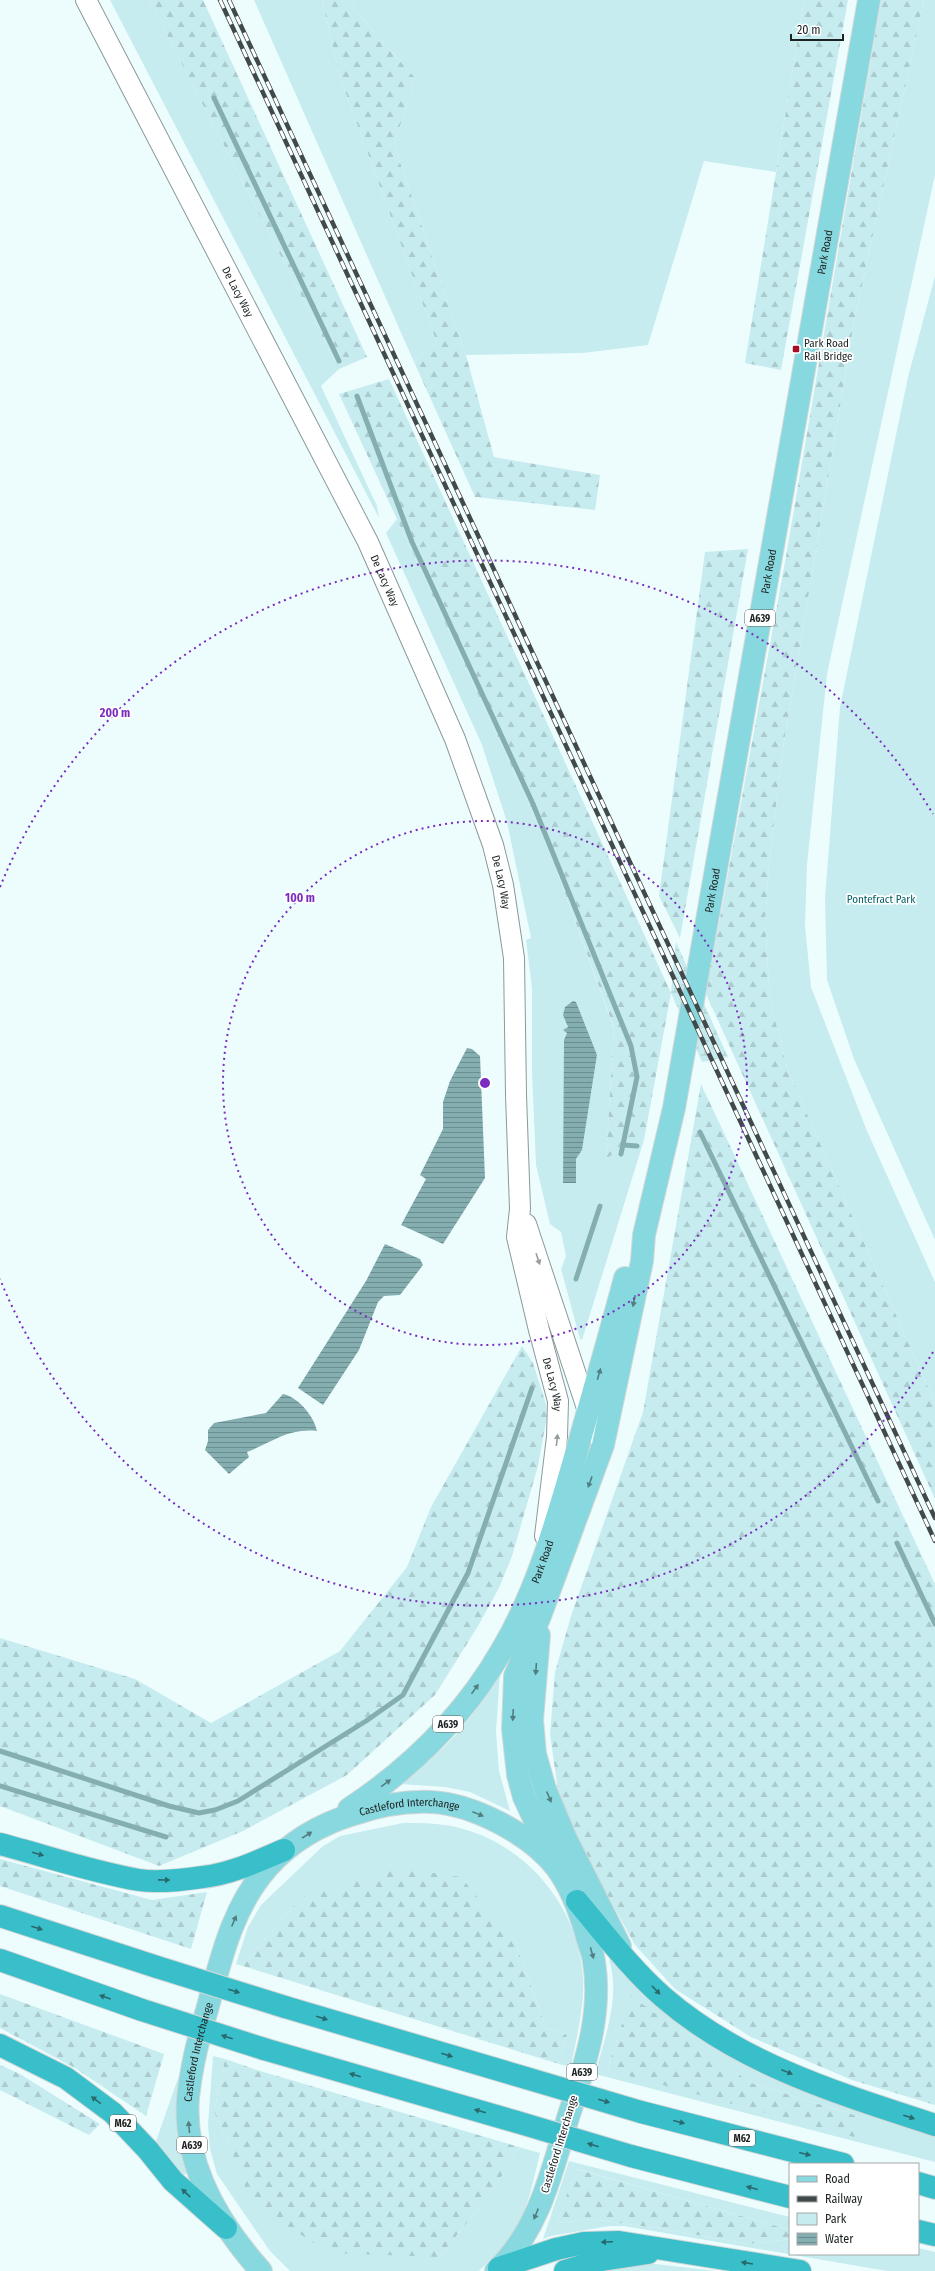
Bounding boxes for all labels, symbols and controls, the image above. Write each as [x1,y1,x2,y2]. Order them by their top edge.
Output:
scale bar [791,16,843,42]
text: 20 m [797,23,821,37]
street label: Park Road [815,229,835,276]
street label: De Lacy Way [219,265,256,320]
place label: Park Road Rail Bridge [804,337,853,363]
marker: Park Road Rail Bridge [791,344,801,354]
street label: Park Road [759,548,779,595]
street label: De Lacy Way [367,553,402,608]
road number: A639 [745,610,775,626]
text: 200 m [99,706,130,720]
street label: De Lacy Way [489,854,513,910]
street label: Park Road [702,867,723,914]
text: 100 m [285,891,315,905]
park label: Pontefract Park [847,893,916,906]
centre of rings [478,1076,492,1090]
one-way arrow [535,1254,541,1266]
one-way arrow [631,1295,637,1307]
street label: De Lacy Way [540,1356,564,1411]
one-way arrow [596,1367,602,1380]
one-way arrow [553,1434,560,1446]
one-way arrow [587,1476,593,1488]
street label: Park Road [529,1538,557,1585]
one-way arrow [533,1663,540,1675]
one-way arrow [471,1683,479,1694]
one-way arrow [510,1709,517,1721]
road number: A639 [433,1716,463,1732]
one-way arrow [381,1779,392,1787]
one-way arrow [546,1791,552,1803]
street label: Castleford Interchange [358,1796,461,1819]
one-way arrow [473,1811,484,1817]
one-way arrow [301,1831,313,1838]
one-way arrow [32,1851,44,1857]
one-way arrow [158,1877,171,1883]
one-way arrow [231,1916,237,1927]
one-way arrow [31,1925,43,1931]
one-way arrow [589,1947,595,1959]
one-way arrow [651,1985,661,1995]
one-way arrow [229,1988,241,1994]
one-way arrow [98,1994,110,2000]
street label: Castleford Interchange [182,2001,216,2102]
one-way arrow [316,2015,328,2021]
one-way arrow [221,2034,233,2040]
one-way arrow [441,2052,453,2058]
road number: A639 [567,2064,597,2080]
one-way arrow [781,2069,793,2075]
one-way arrow [349,2072,361,2078]
street label: Castleford Interchange [538,2094,581,2195]
one-way arrow [91,2096,101,2104]
one-way arrow [598,2098,610,2104]
one-way arrow [474,2108,486,2114]
one-way arrow [903,2114,915,2120]
road number: M62 [110,2115,136,2131]
one-way arrow [673,2119,685,2125]
one-way arrow [186,2121,193,2133]
road number: M62 [729,2130,755,2146]
road number: A639 [177,2137,207,2153]
one-way arrow [587,2142,599,2148]
one-way arrow [799,2151,811,2157]
legend [789,2163,919,2255]
text: Road [825,2172,850,2186]
one-way arrow [746,2184,758,2190]
one-way arrow [182,2189,191,2198]
text: Railway [825,2192,863,2206]
one-way arrow [533,2209,539,2221]
text: Park [825,2212,847,2226]
text: Water [825,2232,854,2246]
one-way arrow [600,2239,613,2245]
one-way arrow [741,2260,753,2266]

